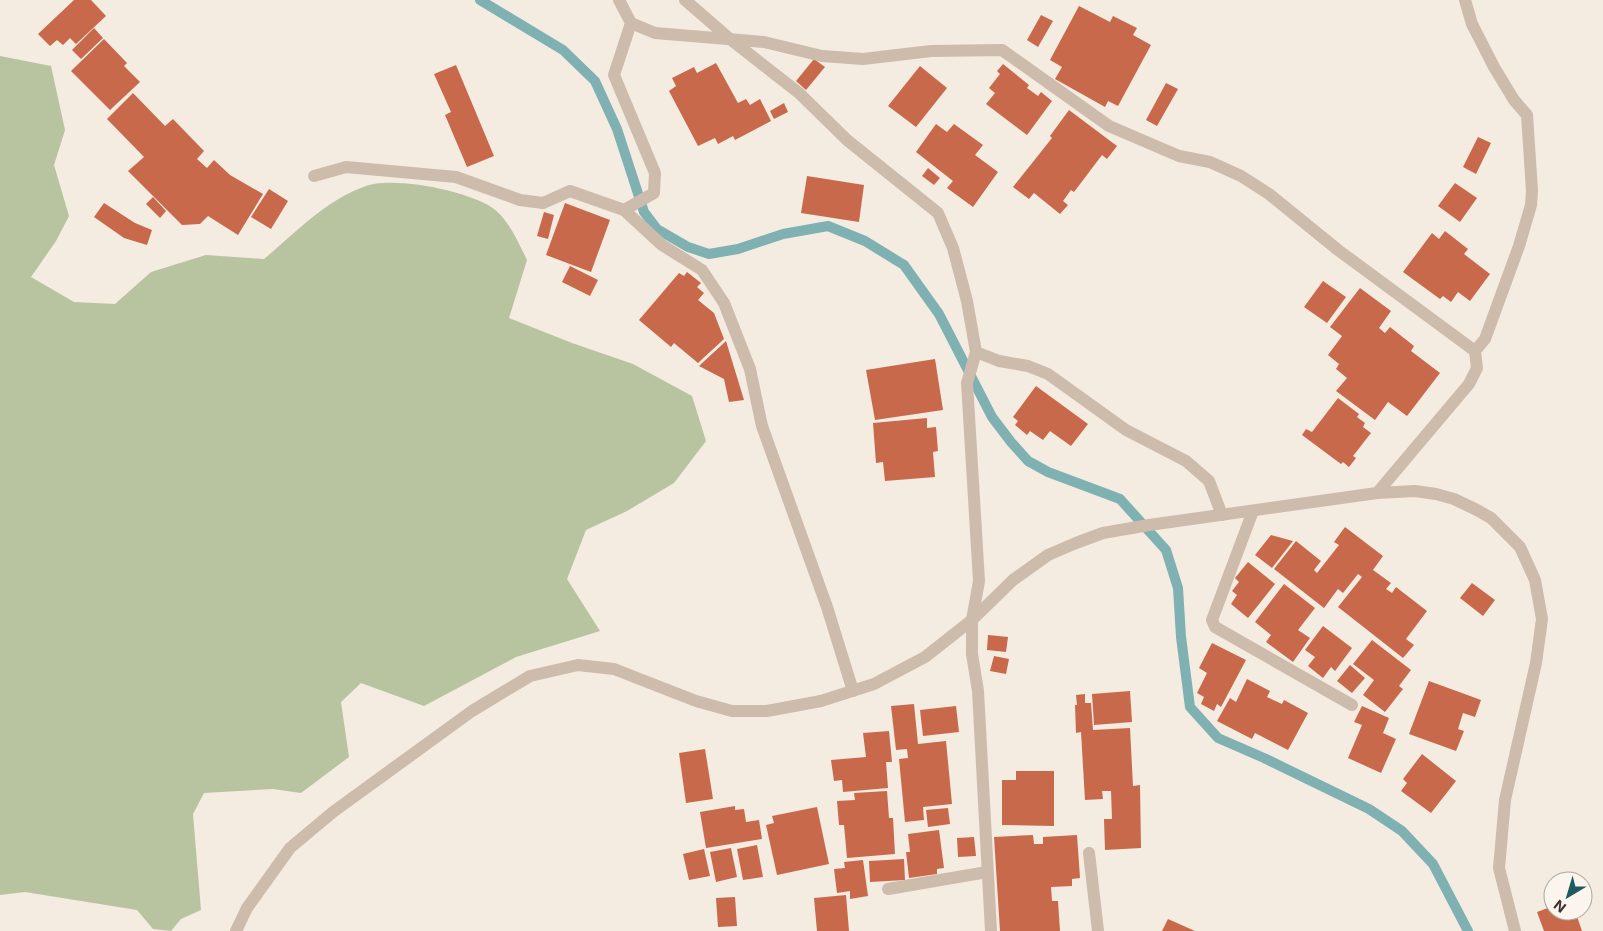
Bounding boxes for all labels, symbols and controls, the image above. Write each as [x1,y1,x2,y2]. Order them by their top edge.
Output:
north arrow [1543,871,1593,921]
text: N [1550,897,1569,917]

